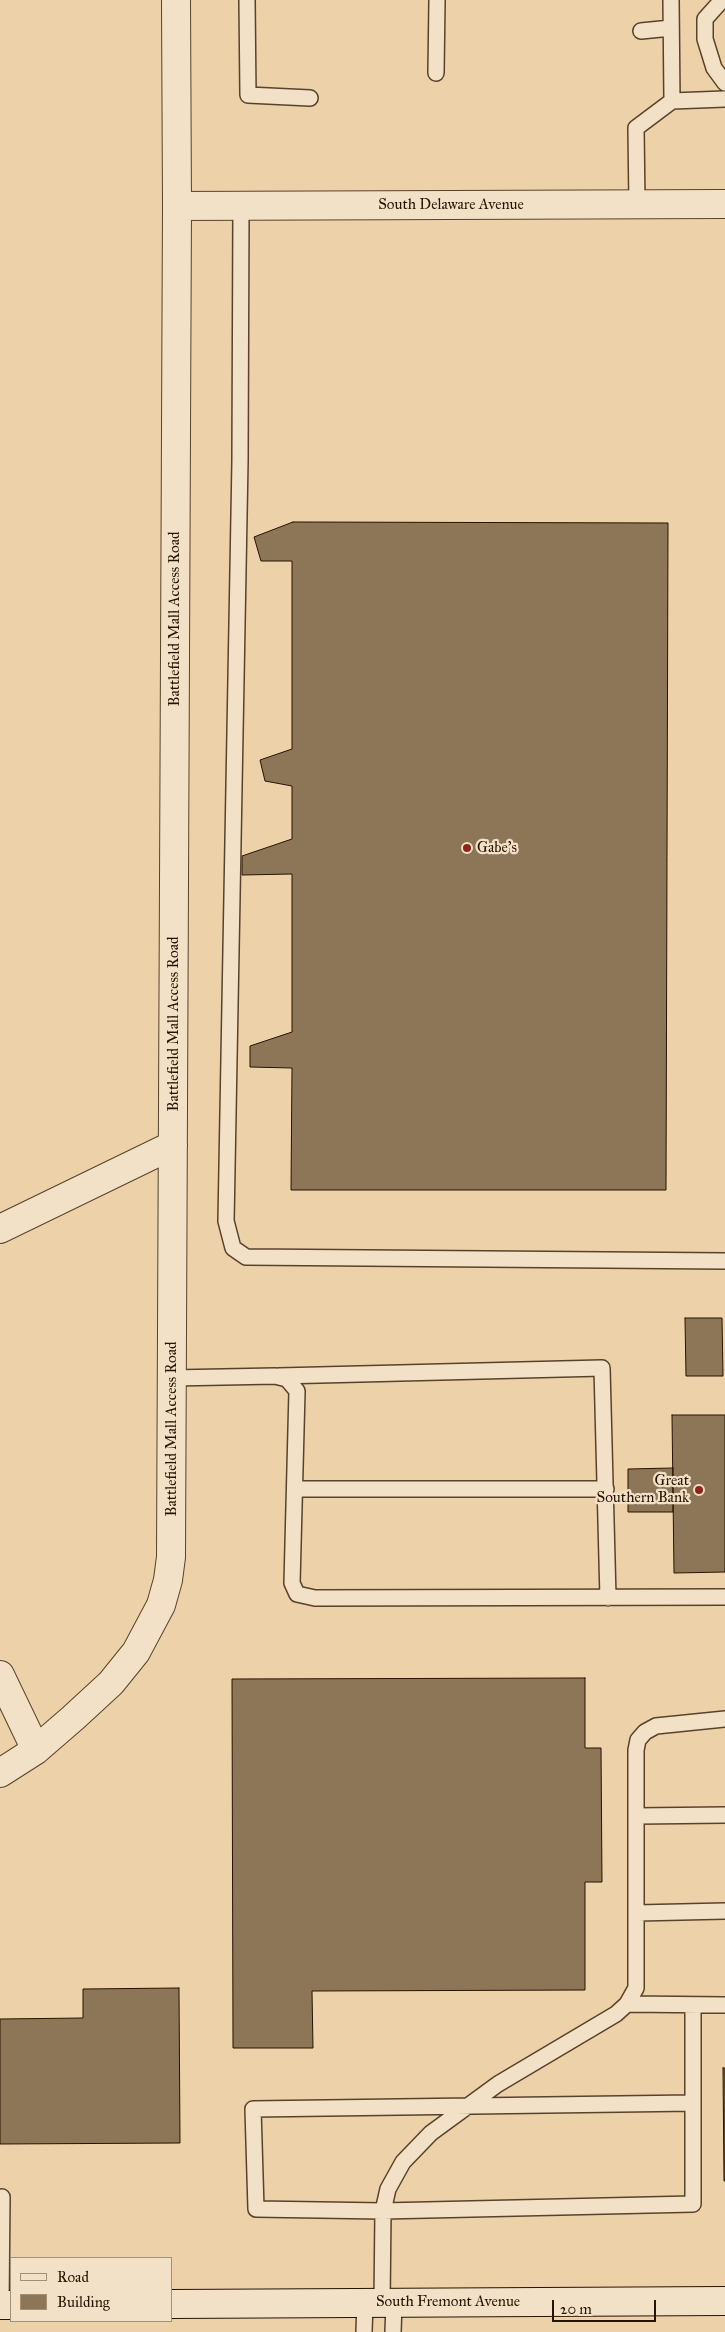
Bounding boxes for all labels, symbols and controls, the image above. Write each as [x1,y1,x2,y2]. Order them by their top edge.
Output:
street label: South Delaware Avenue [378,196,524,214]
street label: Battlefield Mall Access Road [166,531,184,707]
place label: Gabe's [477,839,517,857]
marker: Gabe's [461,842,473,854]
street label: Battlefield Mall Access Road [165,936,183,1112]
street label: Battlefield Mall Access Road [163,1341,181,1517]
place label: Great Southern Bank [597,1472,689,1507]
marker: Great Southern Bank [693,1484,705,1496]
legend [10,2257,172,2322]
text: Road [57,2268,89,2286]
scale bar [555,2290,659,2322]
text: Building [57,2293,110,2311]
street label: South Fremont Avenue [376,2293,520,2311]
text: 20 m [560,2300,592,2318]

